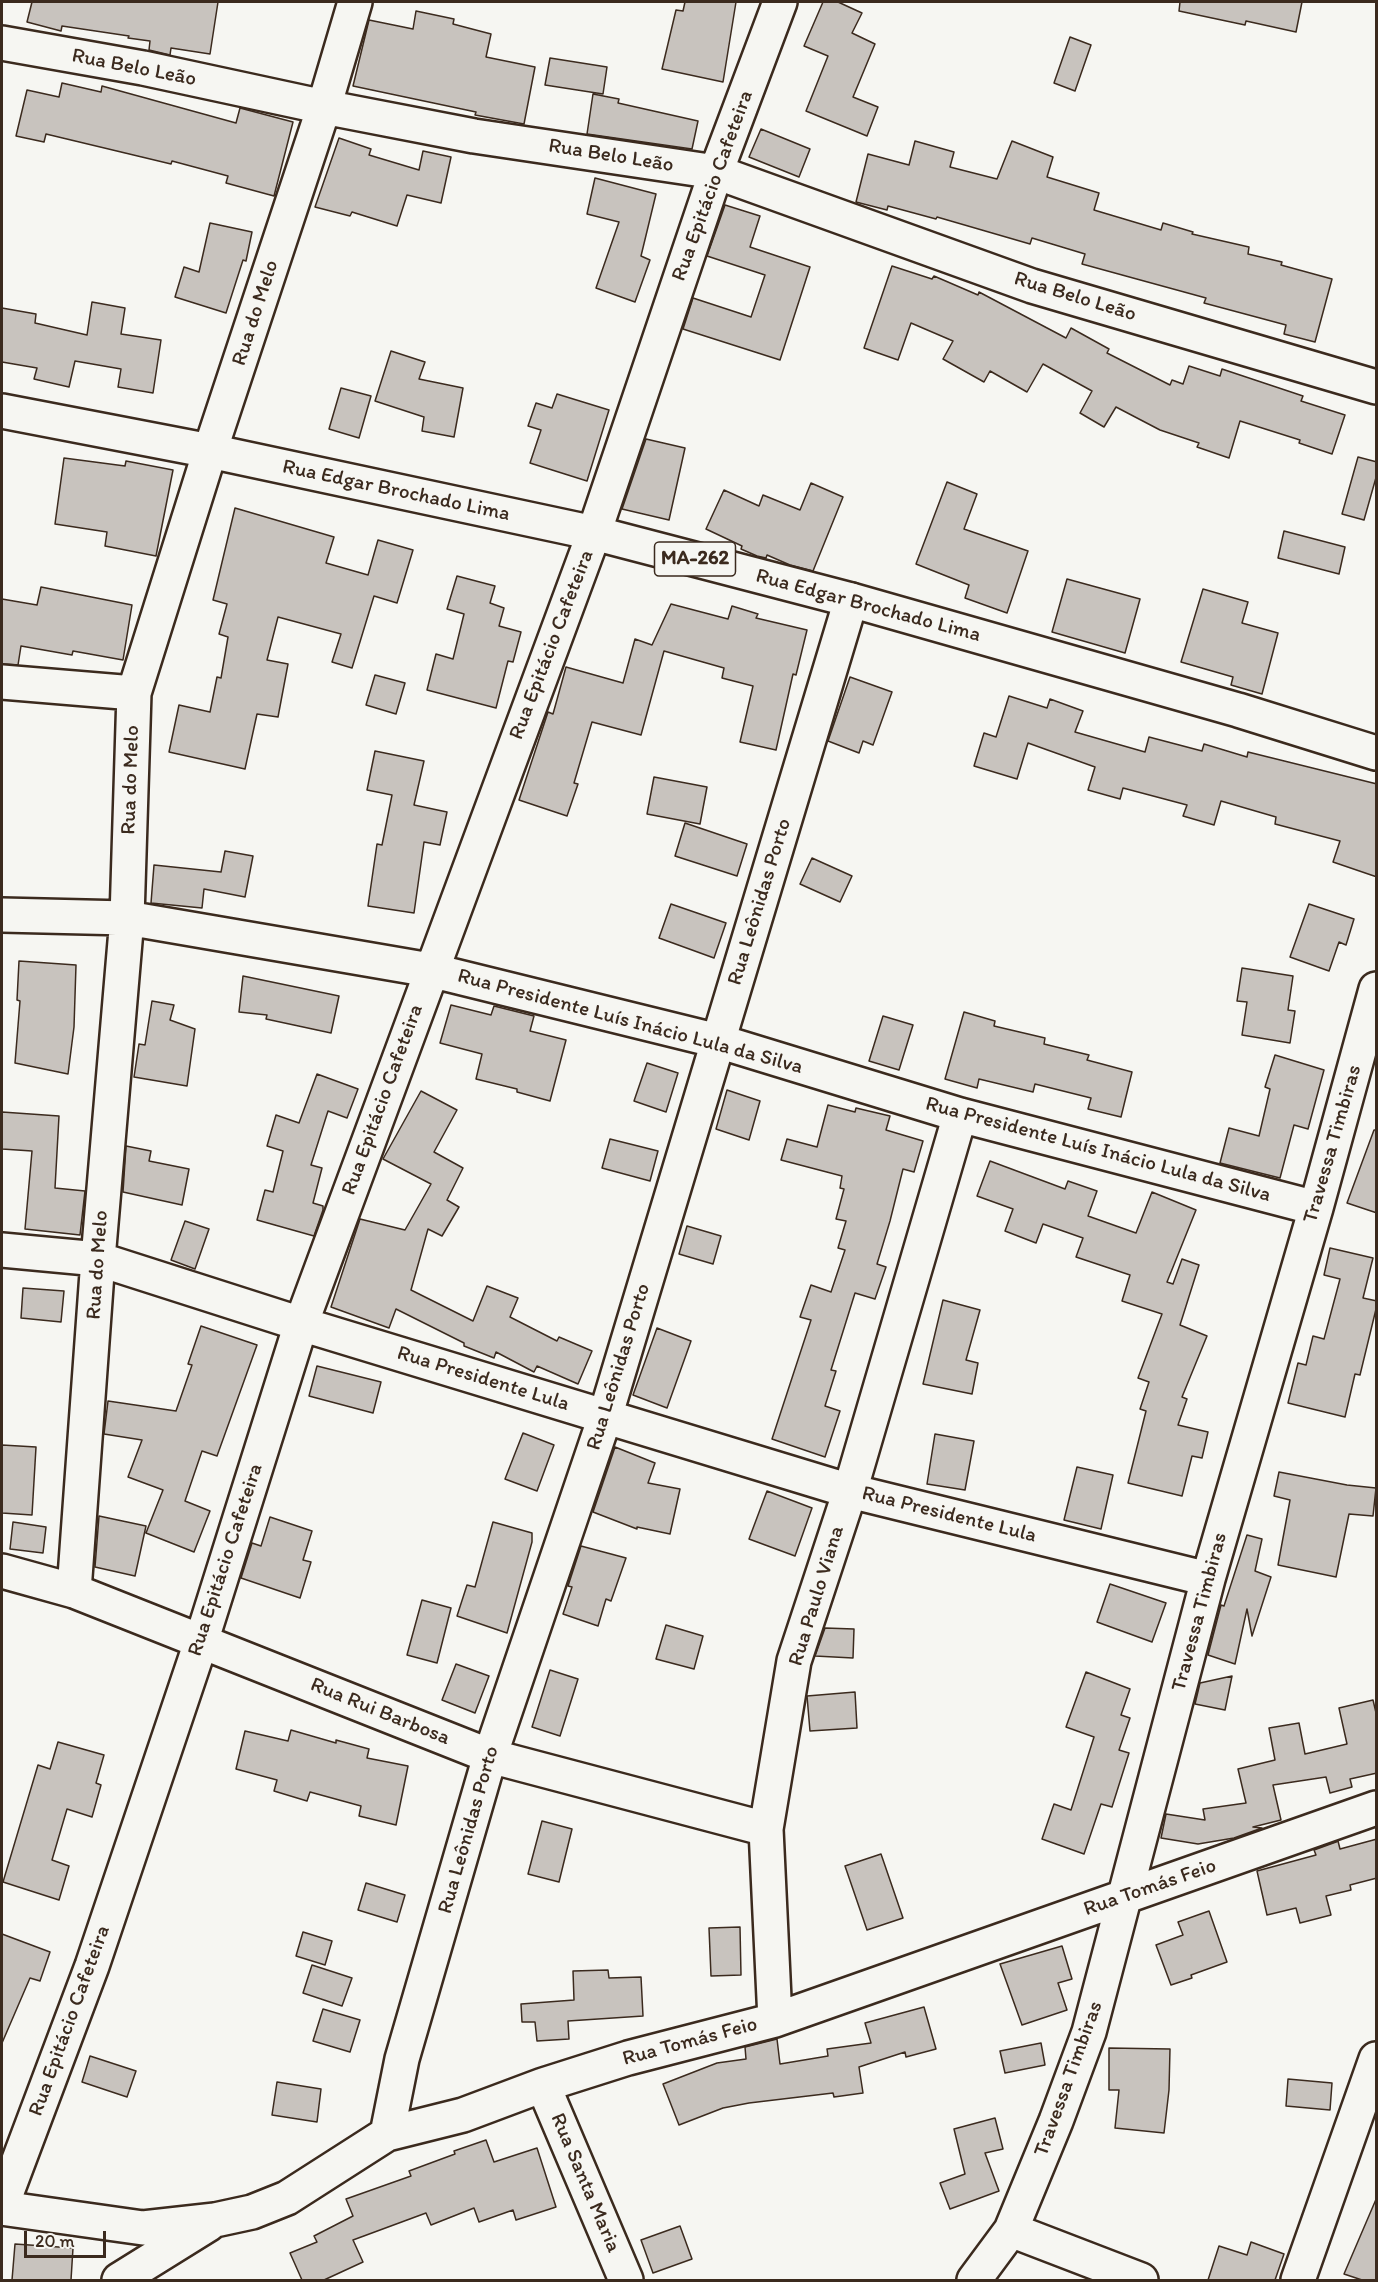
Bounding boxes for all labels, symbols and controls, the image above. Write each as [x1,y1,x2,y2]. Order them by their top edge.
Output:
street label: Rua Belo Leão [70,44,198,92]
street label: Rua Epitácio Cafeteira [667,87,759,285]
street label: Rua Belo Leão [547,134,675,178]
street label: Rua do Melo [227,257,285,369]
street label: Rua Belo Leão [1011,266,1139,328]
street label: Rua Edgar Brochado Lima [280,455,512,527]
road number: MA-262 [654,542,736,576]
street label: Rua Epitácio Cafeteira [504,547,600,743]
street label: Rua Edgar Brochado Lima [753,564,983,648]
street label: Rua do Melo [116,725,146,835]
street label: Rua Leônidas Porto [723,815,797,989]
street label: Rua Presidente Luís Inácio Lula da Silva [455,964,805,1080]
street label: Rua Epitácio Cafeteira [337,1001,429,1199]
street label: Travessa Timbiras [1298,1062,1368,1226]
street label: Rua Presidente Luís Inácio Lula da Silva [923,1092,1273,1208]
street label: Rua do Melo [82,1209,114,1321]
street label: Rua Leônidas Porto [582,1280,656,1454]
street label: Rua Presidente Lula [394,1341,572,1417]
street label: Rua Epitácio Cafeteira [183,1461,269,1659]
street label: Rua Presidente Lula [859,1481,1039,1549]
street label: Rua Paulo Viana [784,1523,850,1669]
street label: Travessa Timbiras [1167,1530,1233,1694]
street label: Rua Rui Barbosa [306,1672,454,1752]
street label: Rua Leônidas Porto [433,1743,505,1917]
street label: Rua Tomás Feio [1080,1854,1220,1922]
street label: Rua Epitácio Cafeteira [24,1922,116,2120]
street label: Travessa Timbiras [1029,1998,1109,2160]
street label: Rua Tomás Feio [620,2012,760,2072]
street label: Rua Santa Maria [544,2110,626,2256]
scale bar [27,2219,110,2257]
text: 20 m [35,2230,75,2252]

